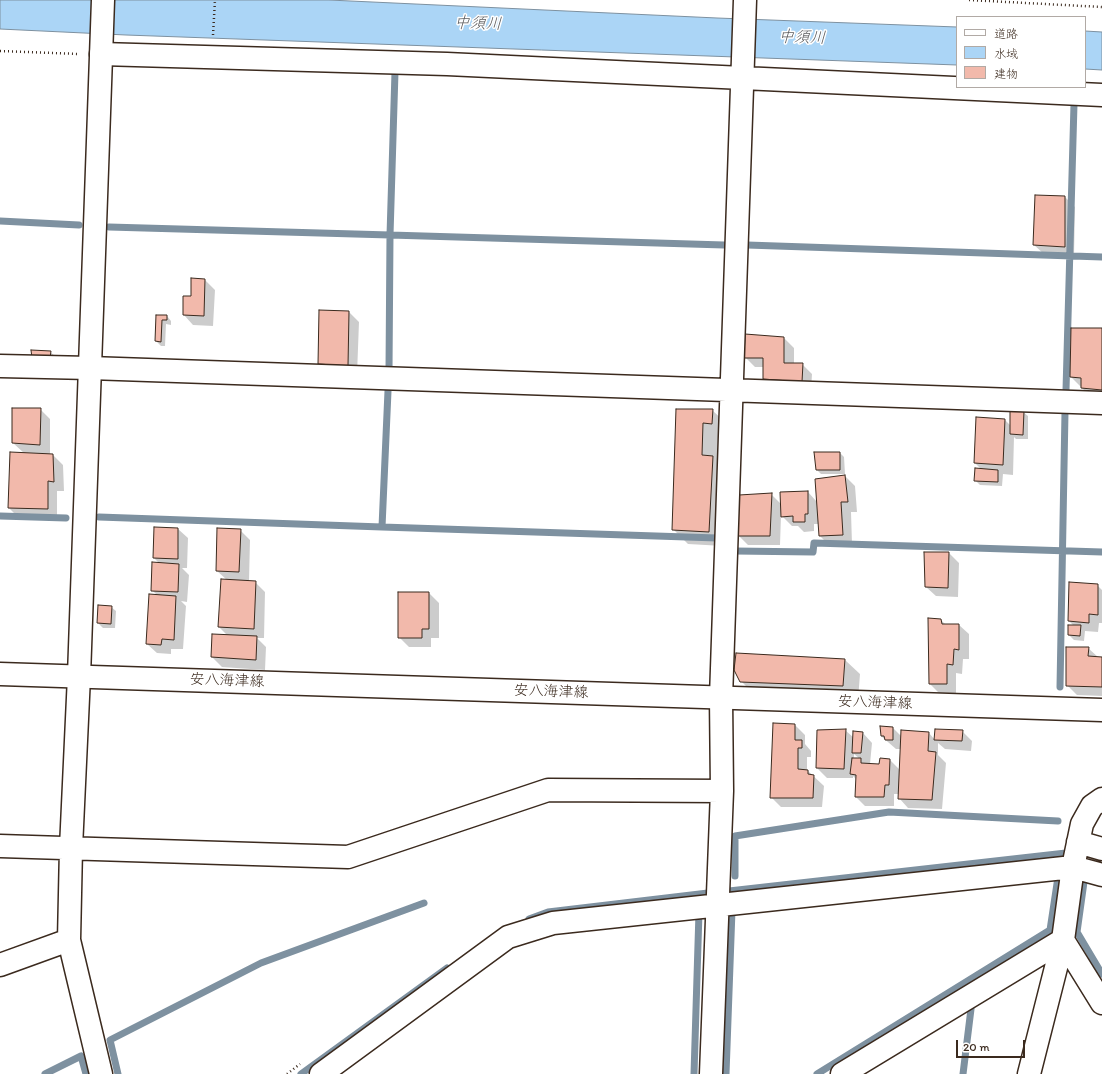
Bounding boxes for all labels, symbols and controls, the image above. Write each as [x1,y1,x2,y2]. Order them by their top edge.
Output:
water label: 中須川 [454,14,502,34]
legend [956,16,1086,88]
text: 道路 [994,27,1018,41]
water label: 中須川 [778,28,826,48]
text: 水域 [994,47,1018,61]
text: 建物 [994,67,1018,81]
street label: 安八海津線 [189,671,265,691]
street label: 安八海津線 [513,682,589,702]
street label: 安八海津線 [837,693,913,713]
scale bar [958,1032,1027,1058]
text: 20 m [963,1040,990,1054]

